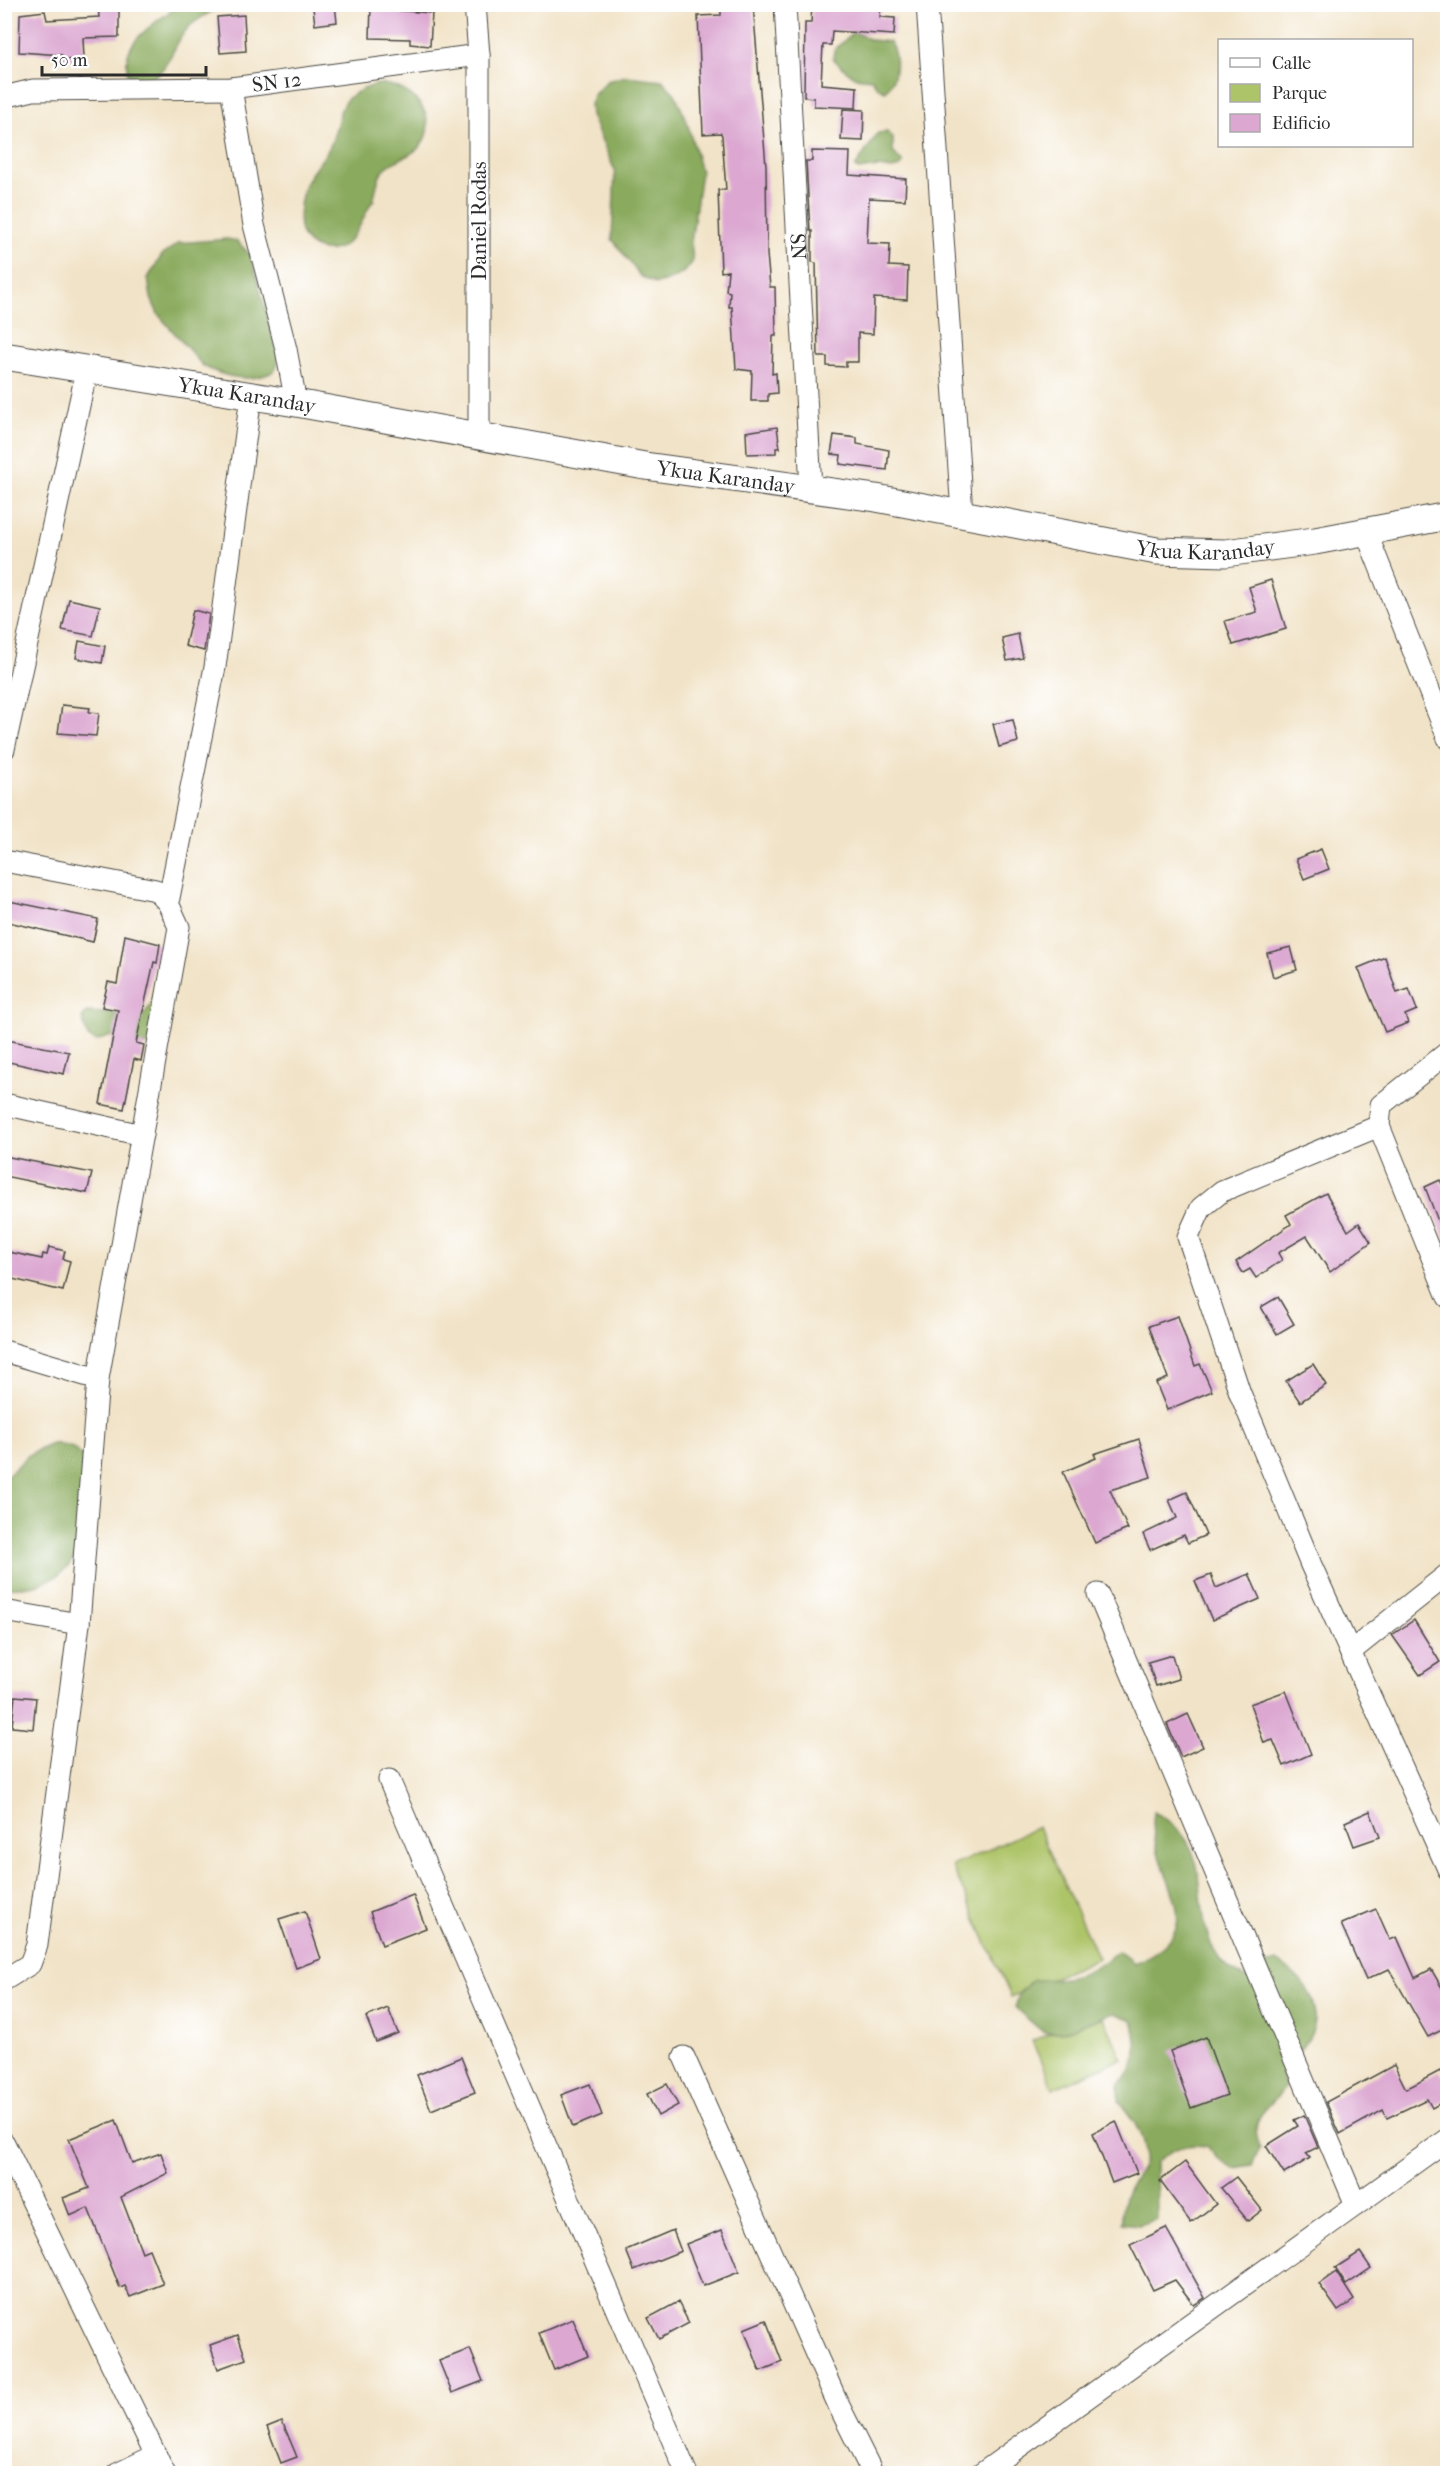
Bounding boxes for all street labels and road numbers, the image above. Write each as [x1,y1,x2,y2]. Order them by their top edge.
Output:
street label: SN 12 [251,67,303,97]
street label: Daniel Rodas [467,161,491,281]
street label: SN [785,233,811,261]
street label: Ykua Karanday [175,372,318,418]
street label: Ykua Karanday [654,456,797,499]
street label: Ykua Karanday [1133,534,1277,565]

